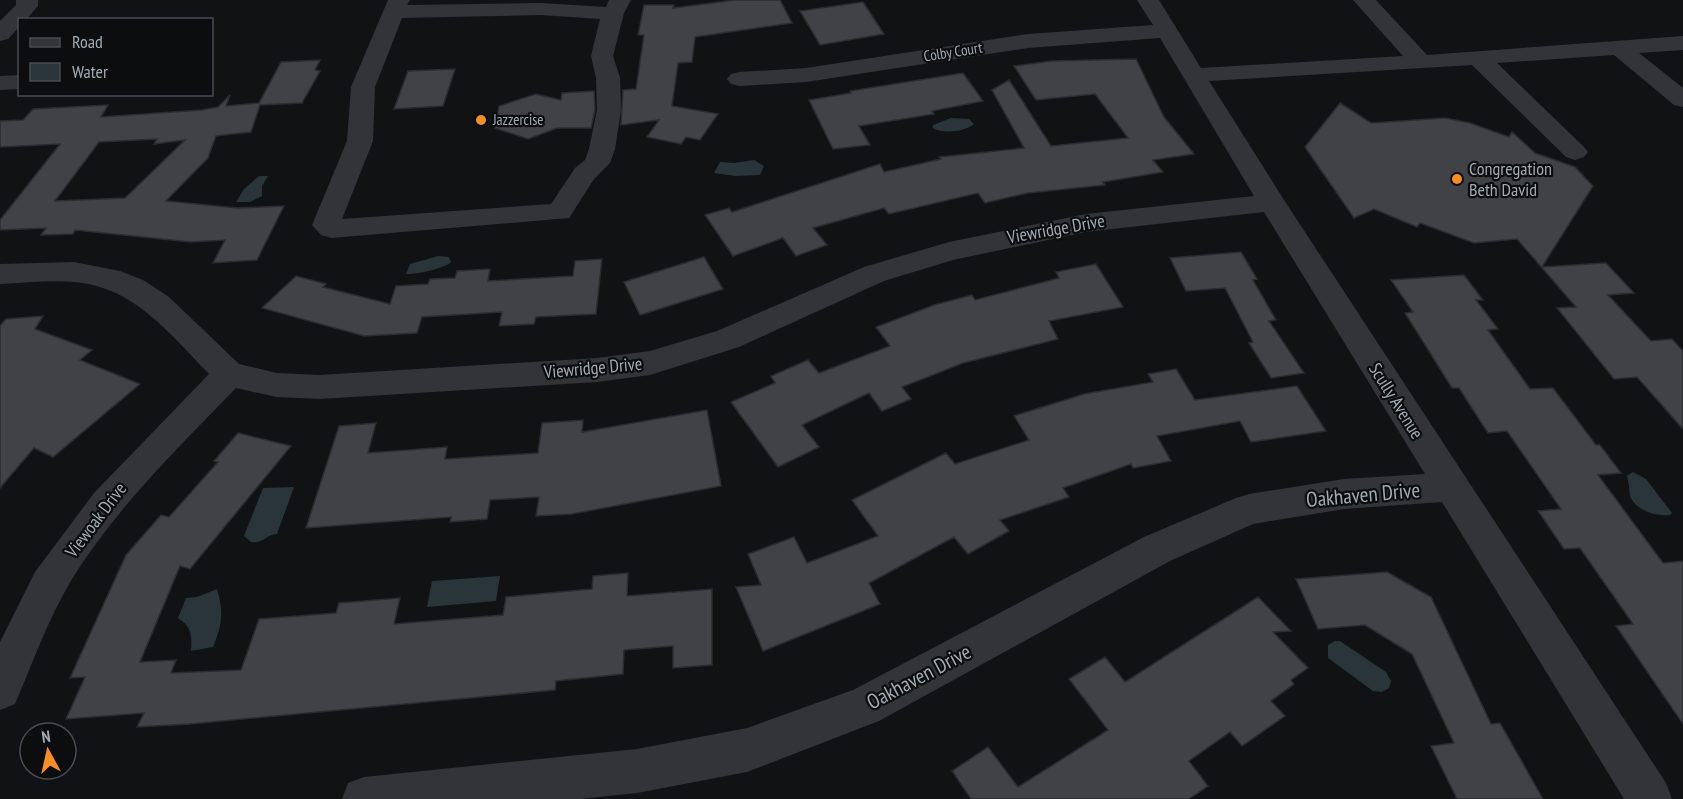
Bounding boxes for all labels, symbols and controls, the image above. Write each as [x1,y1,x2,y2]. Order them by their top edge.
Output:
legend [18,18,213,96]
text: Road [72,30,103,53]
street label: Colby Court [922,37,984,66]
text: Water [72,60,108,83]
place label: Jazzercise [492,110,543,129]
marker: Jazzercise [474,113,488,127]
place label: Congregation Beth David [1469,157,1552,201]
marker: Congregation Beth David [1450,172,1464,186]
street label: Viewridge Drive [1004,209,1106,249]
street label: Viewridge Drive [542,352,643,383]
street label: Scully Avenue [1364,358,1429,443]
street label: Oakhaven Drive [1305,476,1421,513]
street label: Viewoak Drive [59,478,131,563]
street label: Oakhaven Drive [862,638,976,715]
north arrow [18,721,78,781]
text: N [40,726,52,747]

